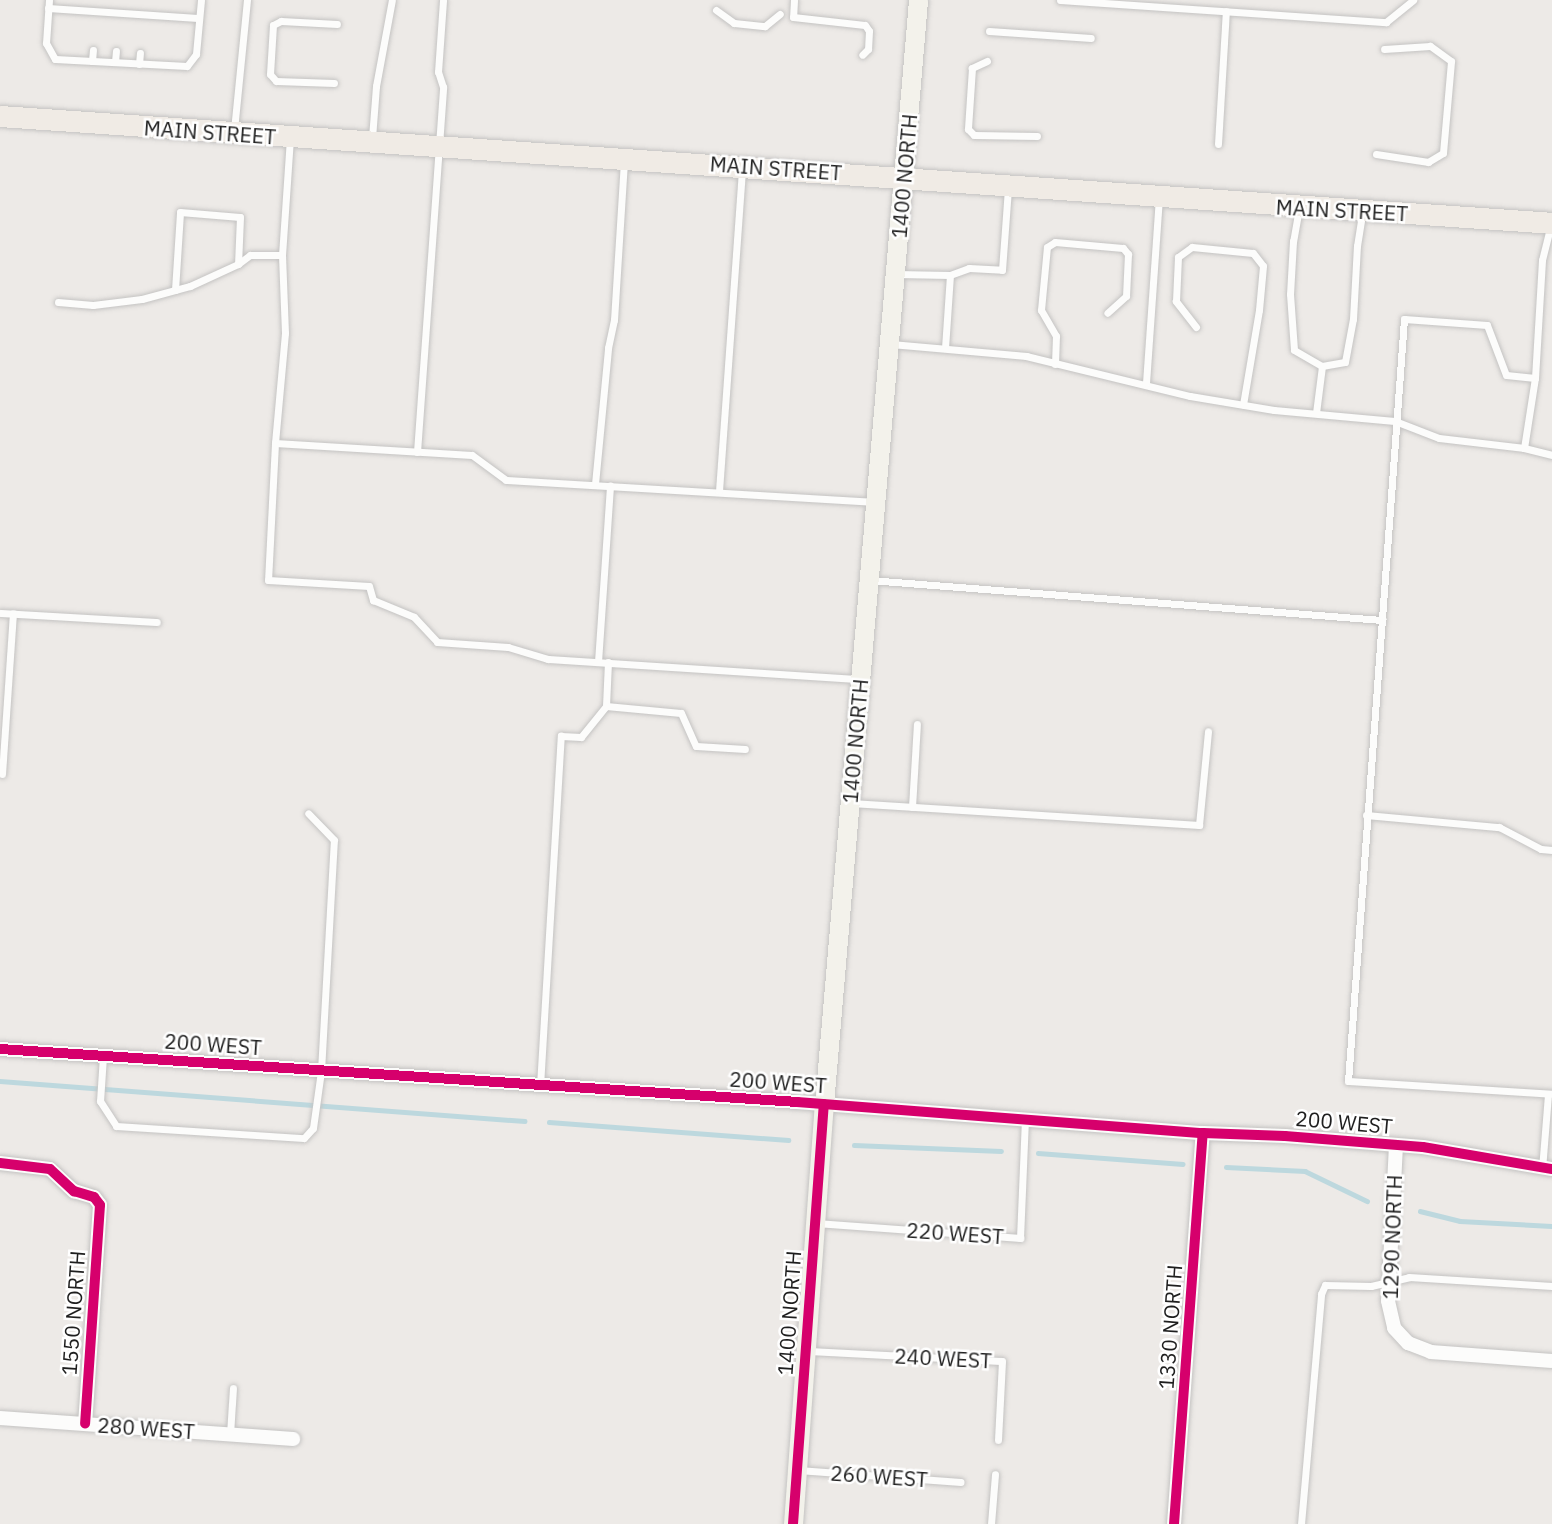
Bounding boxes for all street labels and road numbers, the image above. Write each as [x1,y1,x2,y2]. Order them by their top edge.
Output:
street label: 1400 NORTH [886,113,922,239]
street label: MAIN STREET [143,115,277,149]
street label: MAIN STREET [709,151,843,185]
street label: MAIN STREET [1275,194,1409,226]
street label: 1400 NORTH [837,678,873,804]
street label: 200 WEST [163,1028,263,1060]
street label: 200 WEST [728,1066,828,1098]
street label: 200 WEST [1294,1105,1394,1139]
street label: 1290 NORTH [1377,1174,1407,1300]
street label: 220 WEST [905,1217,1005,1249]
street label: 1550 NORTH [56,1250,90,1376]
street label: 1400 NORTH [772,1250,806,1376]
street label: 1330 NORTH [1153,1264,1187,1390]
street label: 240 WEST [894,1343,992,1373]
street label: 280 WEST [96,1412,196,1444]
street label: 260 WEST [829,1460,929,1492]

